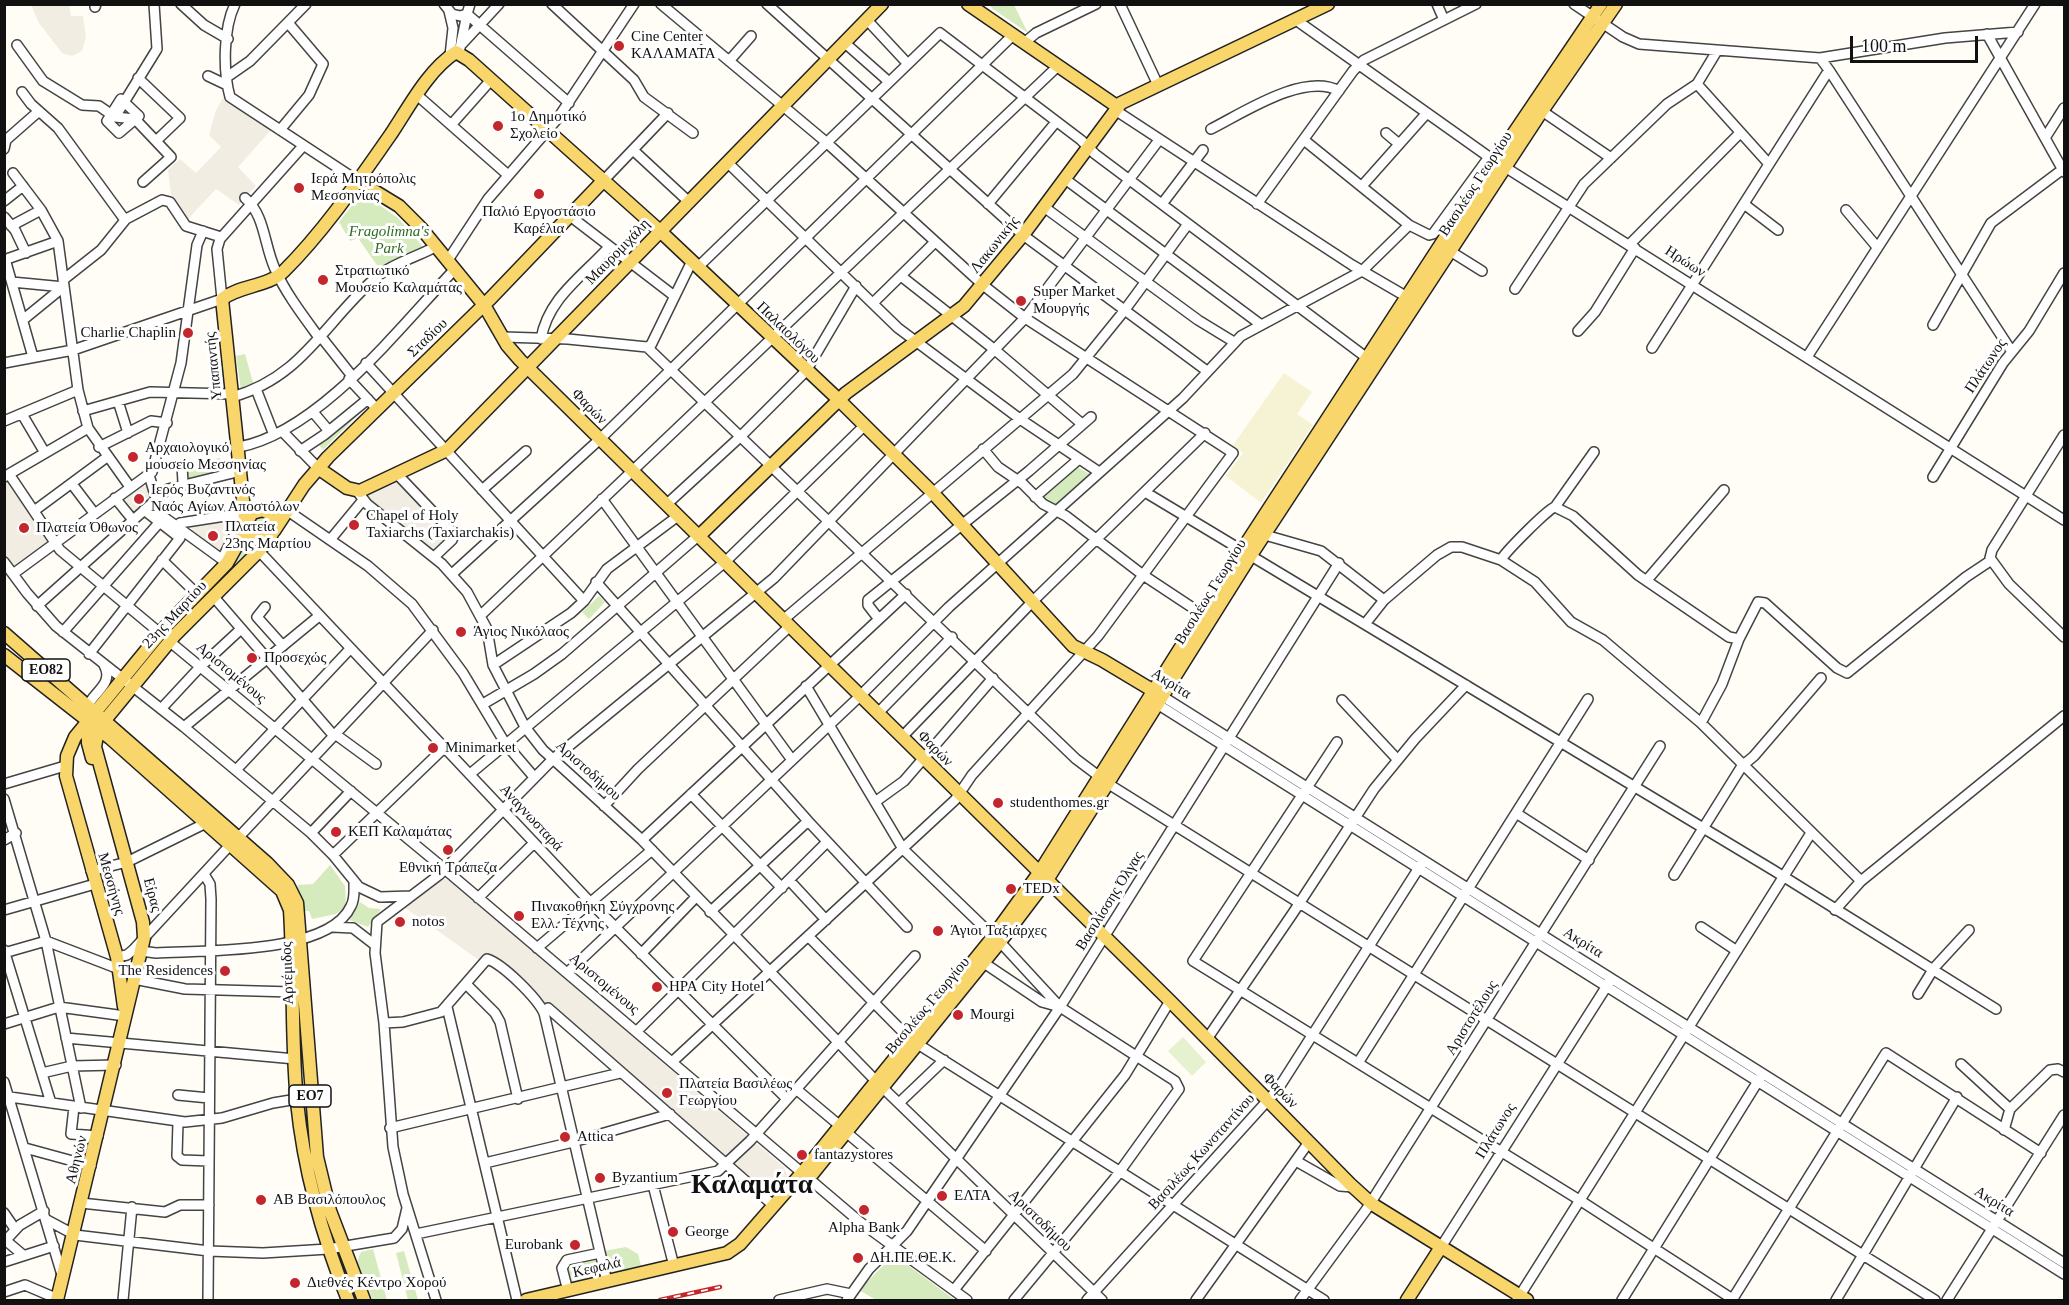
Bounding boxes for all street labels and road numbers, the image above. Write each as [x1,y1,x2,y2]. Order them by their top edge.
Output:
street label: Βασιλέως Γεωργίου [1435,128,1517,240]
street label: Λακωνικής [967,213,1023,277]
street label: Μαυρομιχάλη [582,215,654,289]
street label: Ηρώων [1661,242,1709,282]
street label: Παλαιολόγου [752,298,824,368]
street label: Σταδίου [404,315,452,361]
street label: Υπαπαντής [201,331,227,401]
street label: Πλάτωνος [1961,335,2011,397]
street label: Φαρών [567,385,611,429]
street label: Βασιλέως Γεωργίου [1171,536,1251,648]
street label: 23ης Μαρτίου [139,577,211,653]
street label: Αριστομένους [192,638,270,708]
road number: ΕΟ82 [22,659,70,681]
street label: Ακρίτα [1148,665,1194,703]
street label: Φαρών [913,727,957,771]
street label: Αριστοδήμου [552,737,624,805]
street label: Αναγνωσταρά [495,781,567,855]
street label: Βασιλίσσης Όλγας [1072,848,1148,954]
street label: Μεσσήνης [93,851,129,917]
street label: Είρας [139,876,165,914]
street label: Ακρίτα [1560,924,1606,962]
street label: Αρτέμιδος [278,941,298,1005]
street label: Αριστομένους [565,949,643,1019]
street label: Βασιλέως Γεωργίου [882,954,974,1058]
street label: Αριστοτέλους [1442,977,1502,1059]
street label: Φαρών [1258,1069,1302,1113]
road number: ΕΟ7 [289,1085,331,1107]
street label: Βασιλέως Κωνσταντίνου [1145,1090,1259,1214]
street label: Πλάτωνος [1472,1100,1520,1162]
street label: Αθηνών [62,1134,92,1186]
street label: Ακρίτα [1971,1183,2017,1221]
street label: Αριστοδήμου [1004,1186,1076,1256]
street label: Κεφαλά [571,1254,623,1282]

